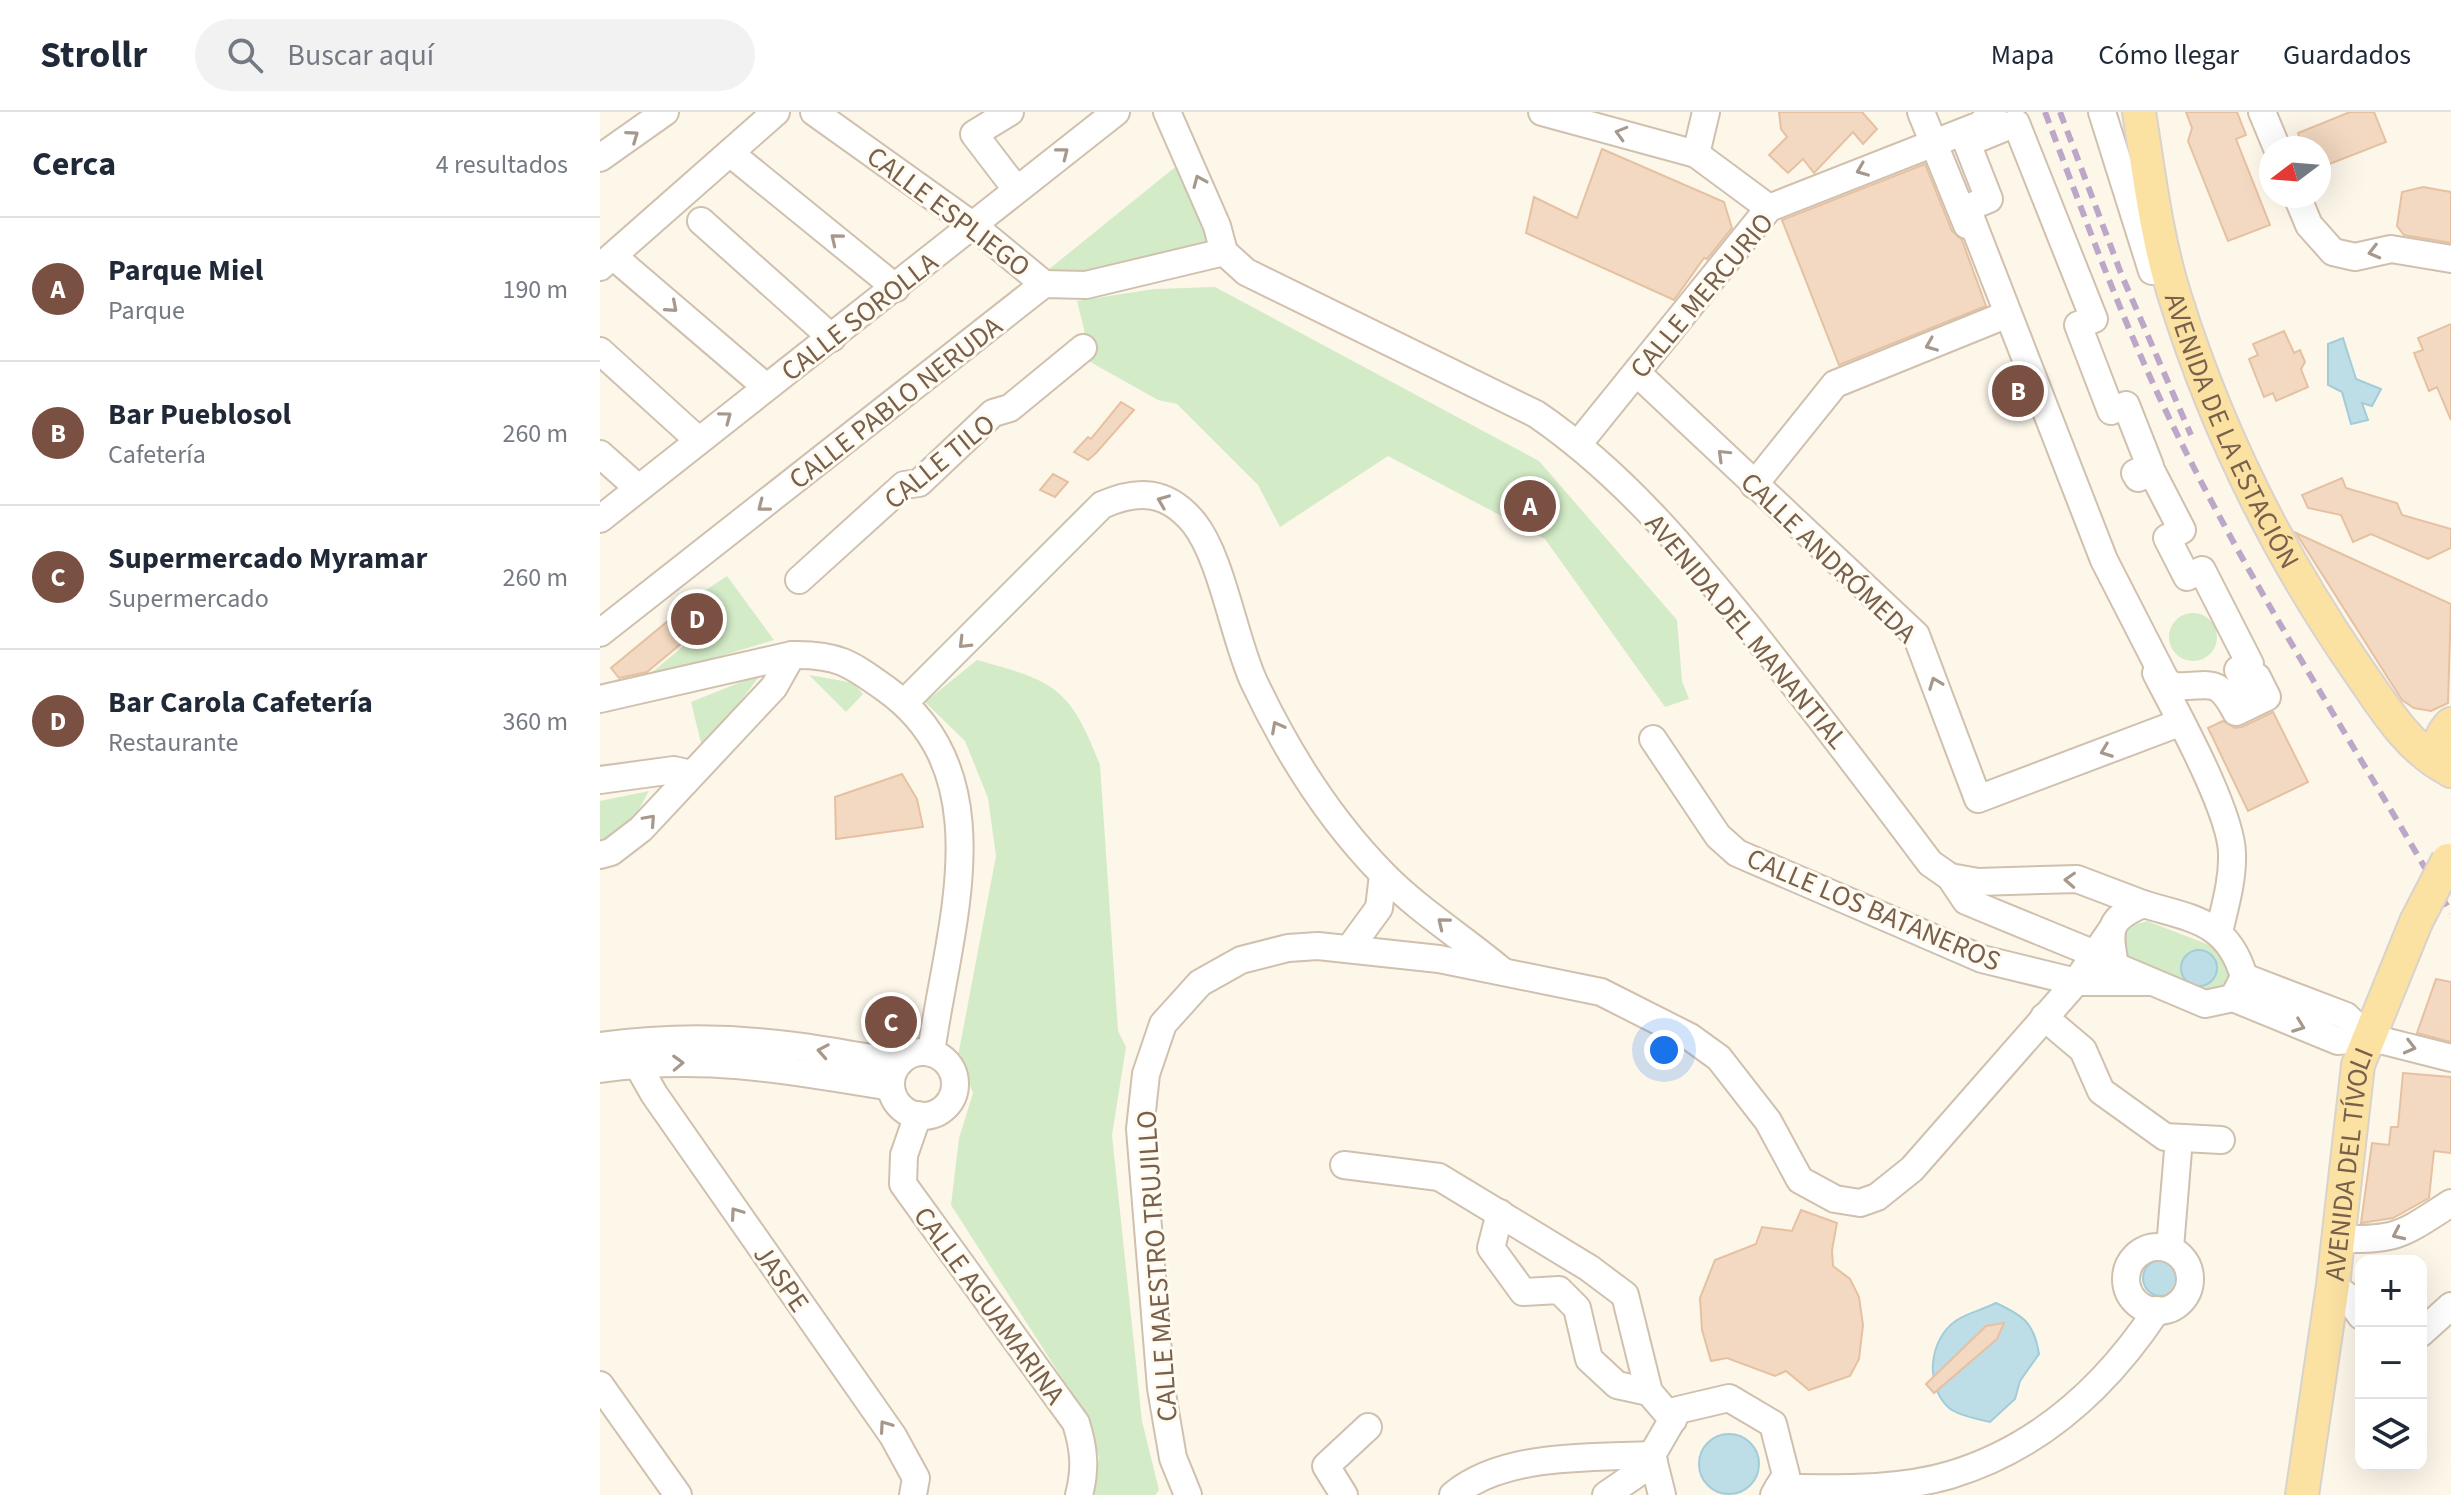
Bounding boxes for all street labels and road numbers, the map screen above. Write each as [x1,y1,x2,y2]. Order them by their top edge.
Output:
street label: CALLE ESPLIEGO [858,137,1039,287]
street label: CALLE MERCURIO [1620,204,1783,387]
street label: CALLE SOROLLA [773,242,947,391]
street label: AVENIDA DE LA ESTACIÓN [2154,288,2309,576]
street label: CALLE PABLO NERUDA [780,306,1011,499]
street label: CALLE TILO [876,405,1004,519]
street label: CALLE ANDRÓMEDA [1731,463,1926,653]
street label: AVENIDA DEL MANANTIAL [1636,505,1857,758]
street label: CALLE LOS BATANEROS [1740,838,2007,982]
street label: AVENIDA DEL TÍVOLI [2315,1042,2384,1283]
street label: CALLE MAESTRO TRUJILLO [1126,1109,1188,1423]
street label: CALLE AGUAMARINA [904,1198,1075,1413]
street label: JASPE [744,1237,819,1320]

